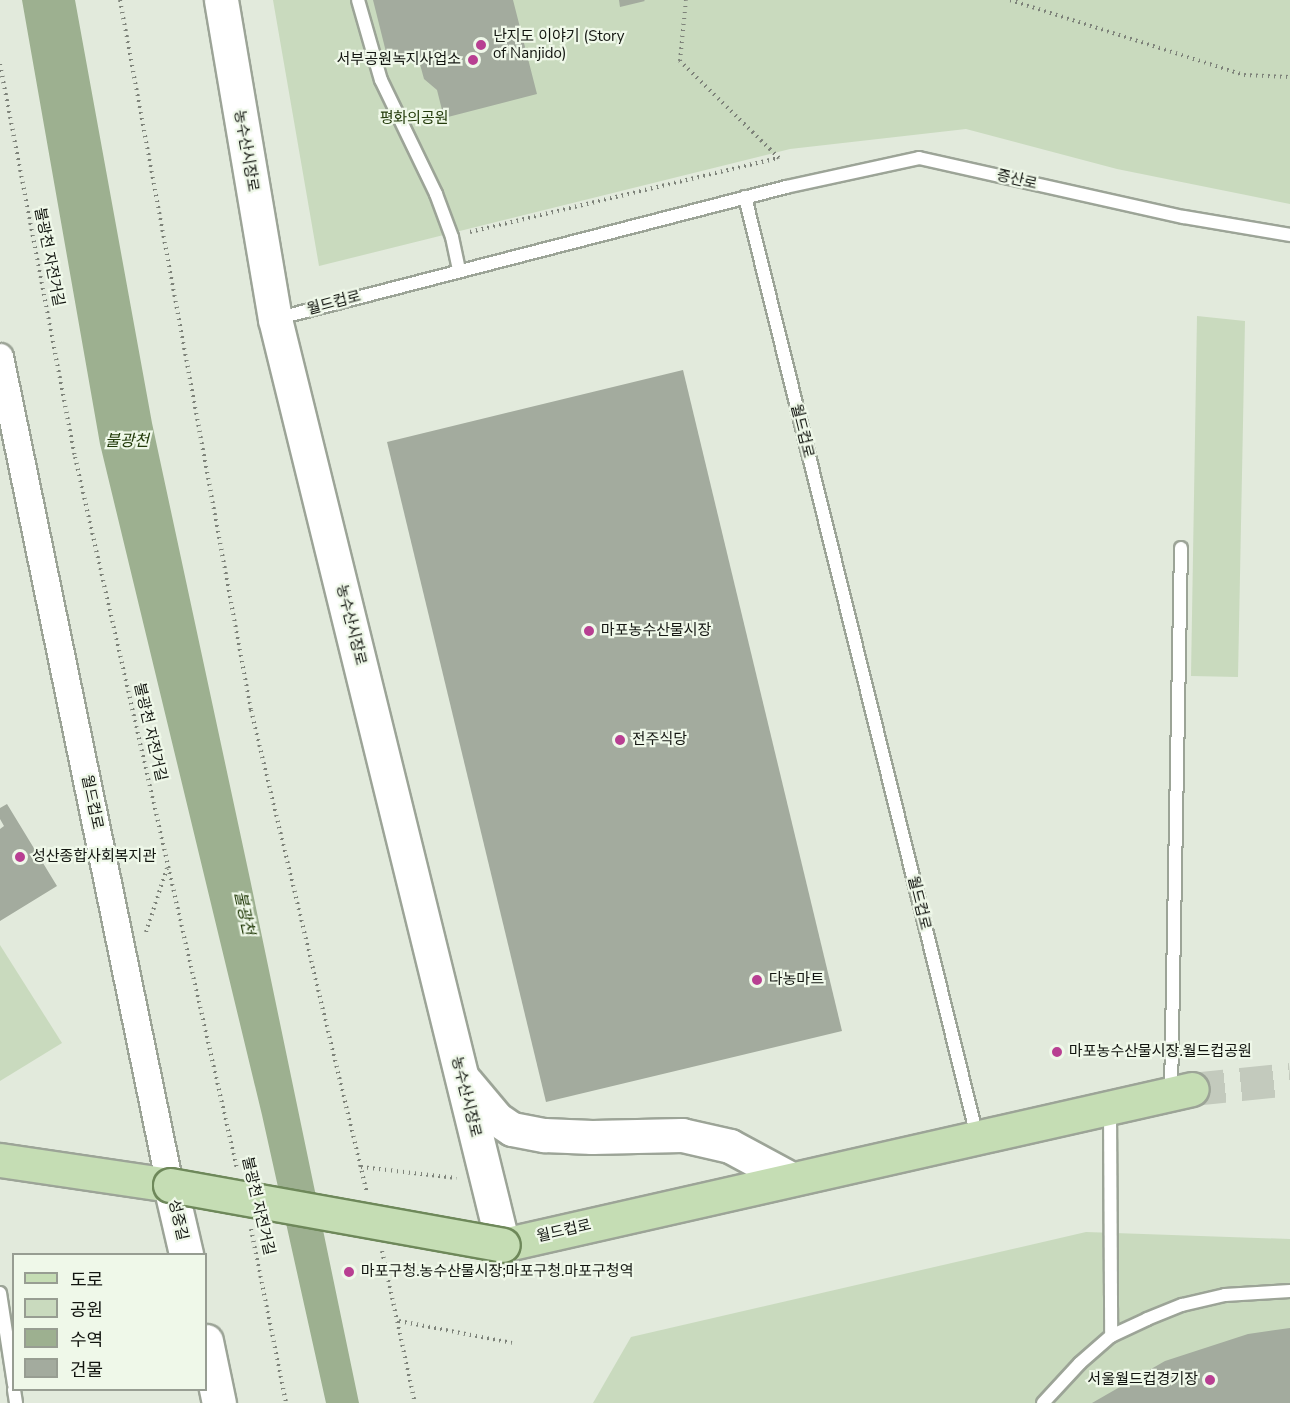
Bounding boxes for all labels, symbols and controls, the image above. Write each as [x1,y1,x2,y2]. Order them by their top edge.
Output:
place label: 난지도 이야기 (Story of Nanjido) [493,27,625,62]
marker: 난지도 이야기 (Story of Nanjido) [474,38,488,52]
place label: 서부공원녹지사업소 [337,51,461,69]
marker: 서부공원녹지사업소 [466,53,480,67]
street label: 농수산시장로 [230,109,262,193]
park label: 평화의공원 [380,110,448,128]
street label: 증산로 [995,167,1039,193]
street label: 불광천 자전거길 [31,206,67,308]
street label: 월드컵로 [305,287,363,319]
street label: 월드컵로 [787,402,817,460]
water label: 불광천 [105,431,149,451]
street label: 농수산시장로 [332,583,370,667]
place label: 마포농수산물시장 [601,622,711,640]
marker: 마포농수산물시장 [582,624,596,638]
street label: 불광천 자전거길 [130,681,170,783]
place label: 전주식당 [632,731,687,749]
marker: 전주식당 [613,733,627,747]
street label: 월드컵로 [77,773,107,831]
place label: 성산종합사회복지관 [32,848,156,866]
marker: 성산종합사회복지관 [13,850,27,864]
street label: 월드컵로 [904,874,934,932]
water label: 불광천 [230,889,258,937]
place label: 다농마트 [769,971,824,989]
marker: 다농마트 [750,973,764,987]
place label: 마포농수산물시장.월드컵공원 [1069,1043,1252,1061]
marker: 마포농수산물시장.월드컵공원 [1050,1045,1064,1059]
street label: 농수산시장로 [447,1055,485,1139]
street label: 불광천 자전거길 [238,1155,278,1257]
street label: 성중길 [165,1198,191,1242]
street label: 월드컵로 [535,1216,593,1246]
legend [12,1253,207,1391]
place label: 마포구청.농수산물시장;마포구청.마포구청역 [361,1263,633,1281]
marker: 마포구청.농수산물시장;마포구청.마포구청역 [342,1265,356,1279]
text: 도로 [70,1268,103,1292]
text: 공원 [70,1298,103,1322]
text: 수역 [70,1328,103,1352]
text: 건물 [70,1358,103,1382]
place label: 서울월드컵경기장 [1088,1371,1198,1389]
marker: 서울월드컵경기장 [1203,1373,1217,1387]

